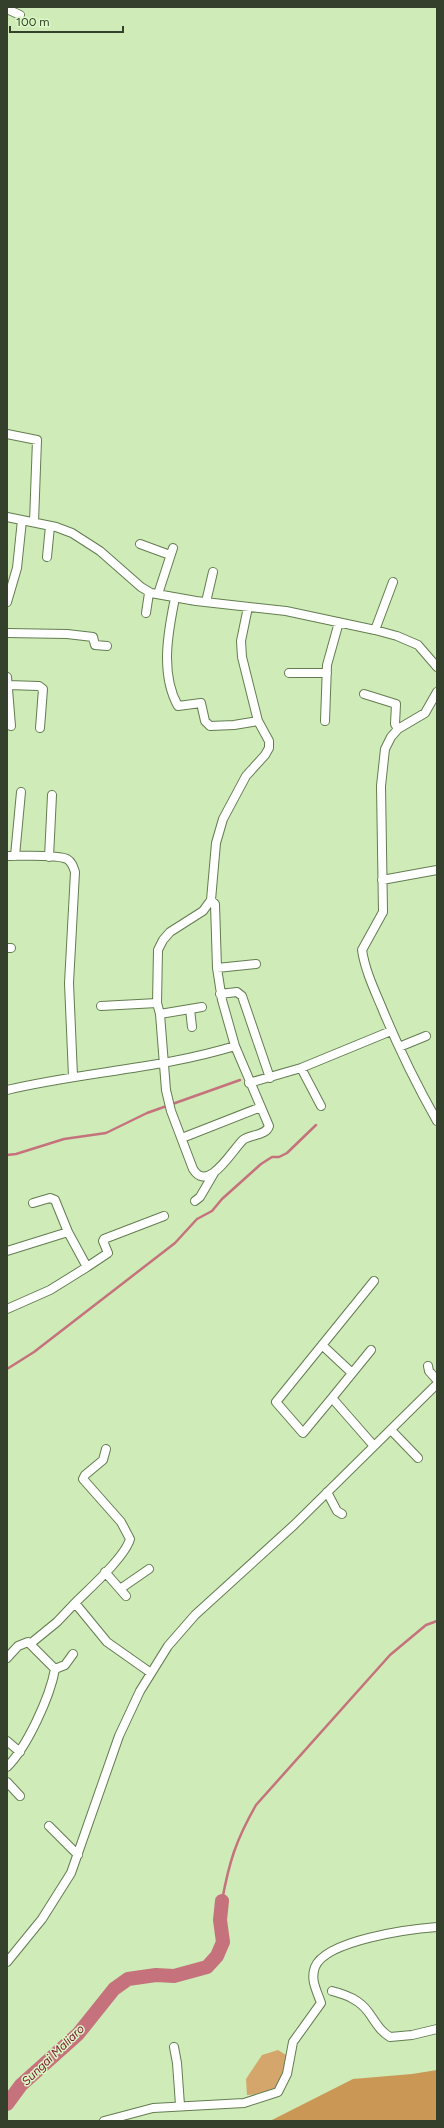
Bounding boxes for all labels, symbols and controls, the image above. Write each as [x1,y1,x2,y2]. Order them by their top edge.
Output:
scale bar [10,8,123,34]
text: 100 m [16,15,50,29]
water label: Sungai Maliaro [19,2022,87,2088]

